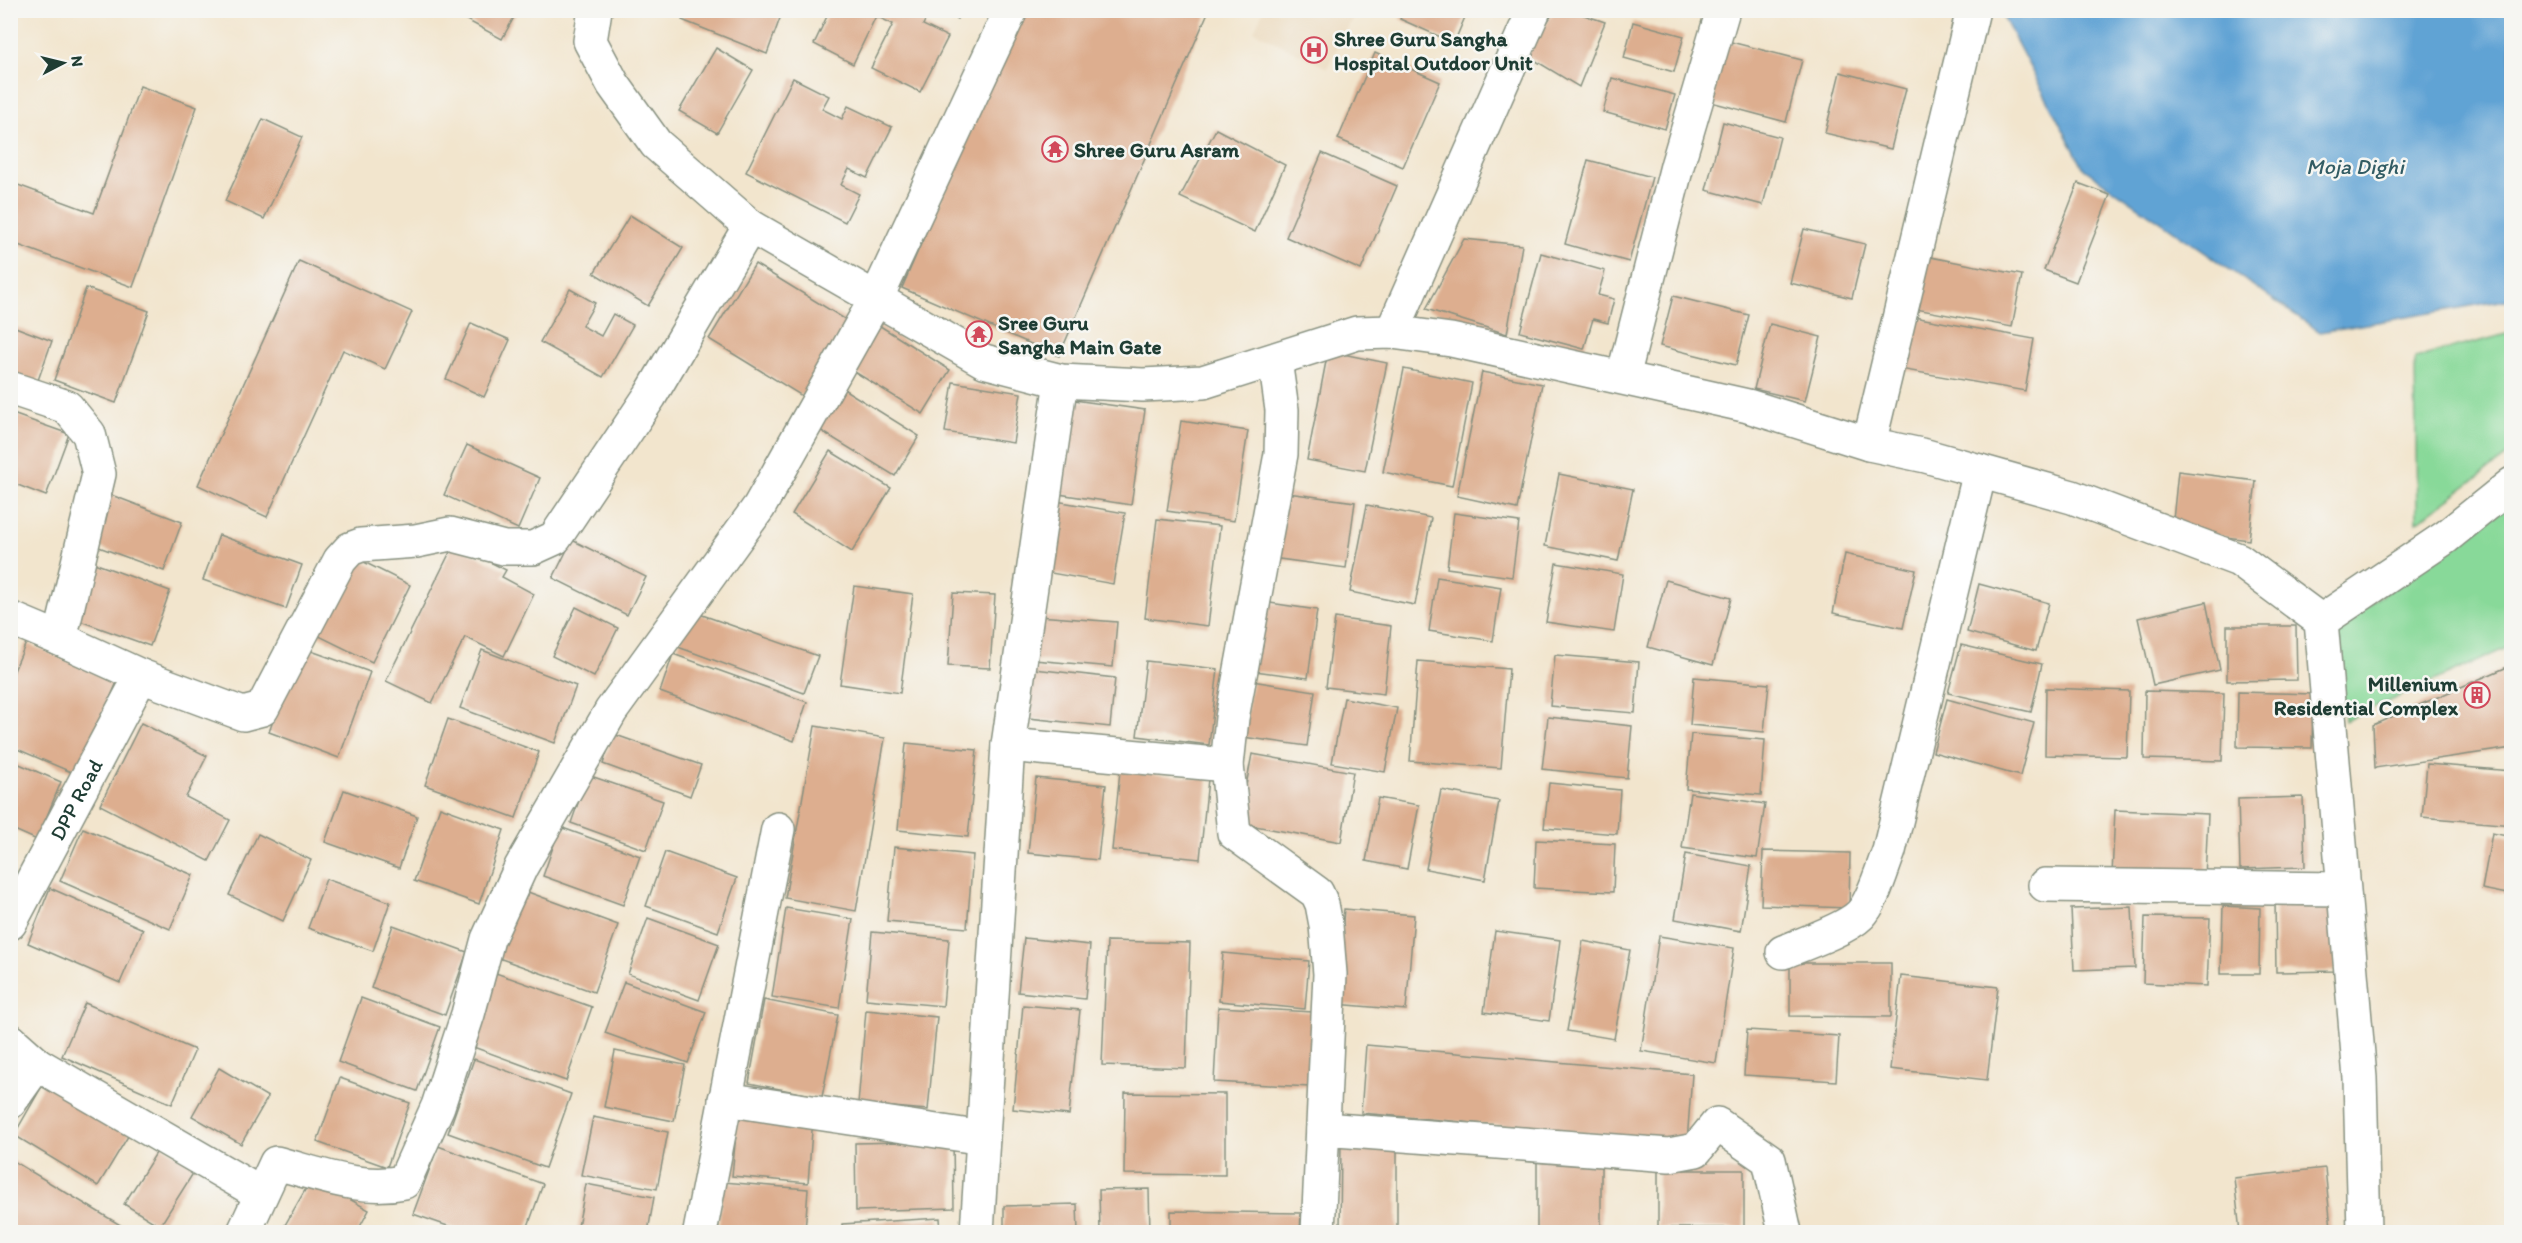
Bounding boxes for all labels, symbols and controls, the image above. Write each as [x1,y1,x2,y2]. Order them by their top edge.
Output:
place label: Shree Guru Sangha Hospital Outdoor Unit [1334,26,1533,76]
north arrow [33,33,93,93]
hospital icon: Shree Guru Sangha Hospital Outdoor Unit [1299,35,1329,65]
text: N [67,55,87,68]
temple icon: Shree Guru Asram [1040,134,1070,164]
place label: Shree Guru Asram [1074,137,1240,162]
water label: Moja Dighi [2306,153,2406,180]
place label: Sree Guru Sangha Main Gate [998,310,1162,360]
temple icon: Sree Guru Sangha Main Gate [964,319,994,349]
place label: Millenium Residential Complex [2274,671,2459,721]
building icon: Millenium Residential Complex [2462,680,2492,710]
street label: DPP Road [44,754,107,844]

